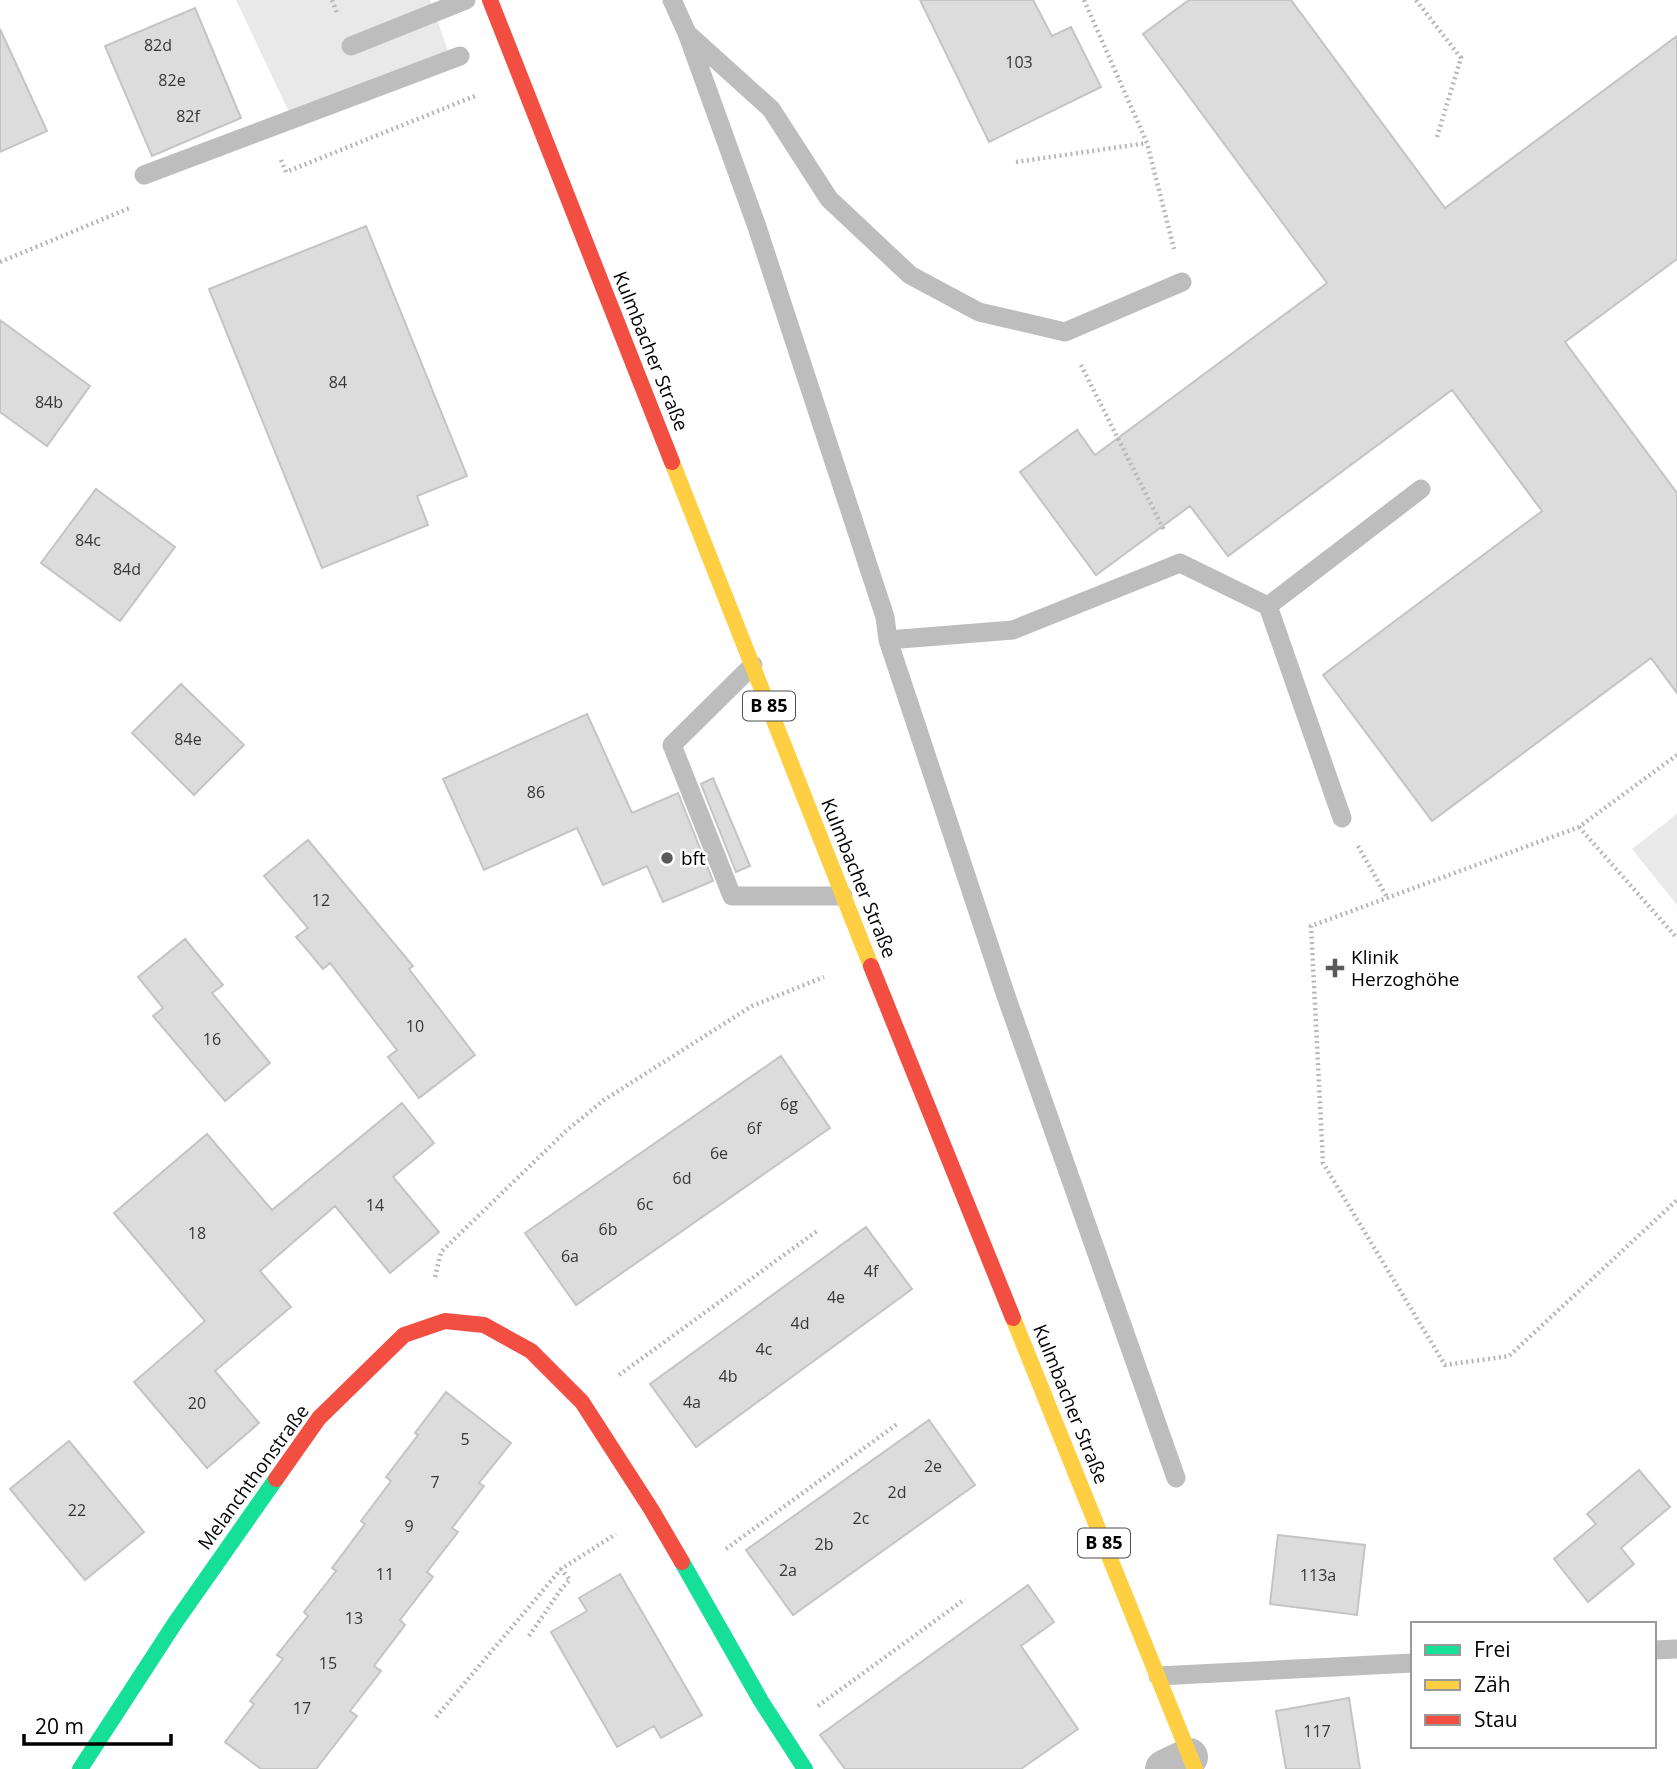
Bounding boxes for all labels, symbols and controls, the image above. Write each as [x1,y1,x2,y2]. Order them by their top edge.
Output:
house number: 82d [144,34,172,56]
house number: 103 [1005,51,1033,73]
house number: 82e [158,69,186,91]
house number: 82f [176,105,201,127]
street label: Kulmbacher Straße [607,267,695,435]
house number: 84 [329,371,347,393]
house number: 84b [35,391,63,413]
house number: 84c [75,529,101,551]
house number: 84d [113,558,141,580]
road number: B 85 [743,692,795,720]
house number: 84e [174,728,202,750]
house number: 86 [527,781,545,803]
street label: Kulmbacher Straße [815,794,903,962]
place label: bft [681,845,706,871]
marker: bft [659,850,675,866]
house number: 12 [312,889,330,911]
place label: Klinik Herzoghöhe [1351,944,1460,992]
marker: Klinik Herzoghöhe [1325,958,1345,978]
house number: 10 [406,1015,424,1037]
house number: 16 [203,1028,221,1050]
house number: 6g [780,1093,798,1115]
house number: 6f [747,1117,763,1139]
house number: 6e [710,1142,728,1164]
house number: 6d [673,1167,691,1189]
house number: 6c [637,1193,654,1215]
house number: 14 [366,1194,384,1216]
house number: 6b [599,1218,617,1240]
house number: 18 [188,1222,206,1244]
house number: 6a [561,1245,579,1267]
house number: 4f [864,1260,880,1282]
house number: 4e [827,1286,845,1308]
house number: 4d [791,1312,809,1334]
street label: Kulmbacher Straße [1027,1320,1115,1488]
house number: 4c [756,1338,773,1360]
house number: 4b [719,1365,737,1387]
house number: 4a [683,1391,701,1413]
house number: 20 [188,1392,206,1414]
street label: Melanchthonstraße [191,1399,315,1555]
house number: 5 [460,1428,470,1450]
house number: 2e [924,1455,942,1477]
house number: 7 [430,1471,440,1493]
house number: 2d [888,1481,906,1503]
house number: 22 [68,1499,86,1521]
house number: 2c [853,1507,870,1529]
house number: 9 [404,1515,414,1537]
road number: B 85 [1078,1528,1130,1558]
house number: 2b [815,1533,833,1555]
house number: 2a [779,1559,797,1581]
house number: 11 [376,1563,394,1585]
house number: 113a [1300,1564,1336,1586]
house number: 13 [345,1607,363,1629]
legend [1411,1622,1656,1748]
text: Frei [1474,1635,1511,1663]
house number: 15 [319,1652,337,1674]
text: Zäh [1474,1670,1511,1698]
house number: 17 [293,1697,311,1719]
scale bar [24,1702,172,1746]
text: Stau [1474,1705,1518,1733]
text: 20 m [35,1712,84,1740]
house number: 117 [1303,1720,1331,1742]

